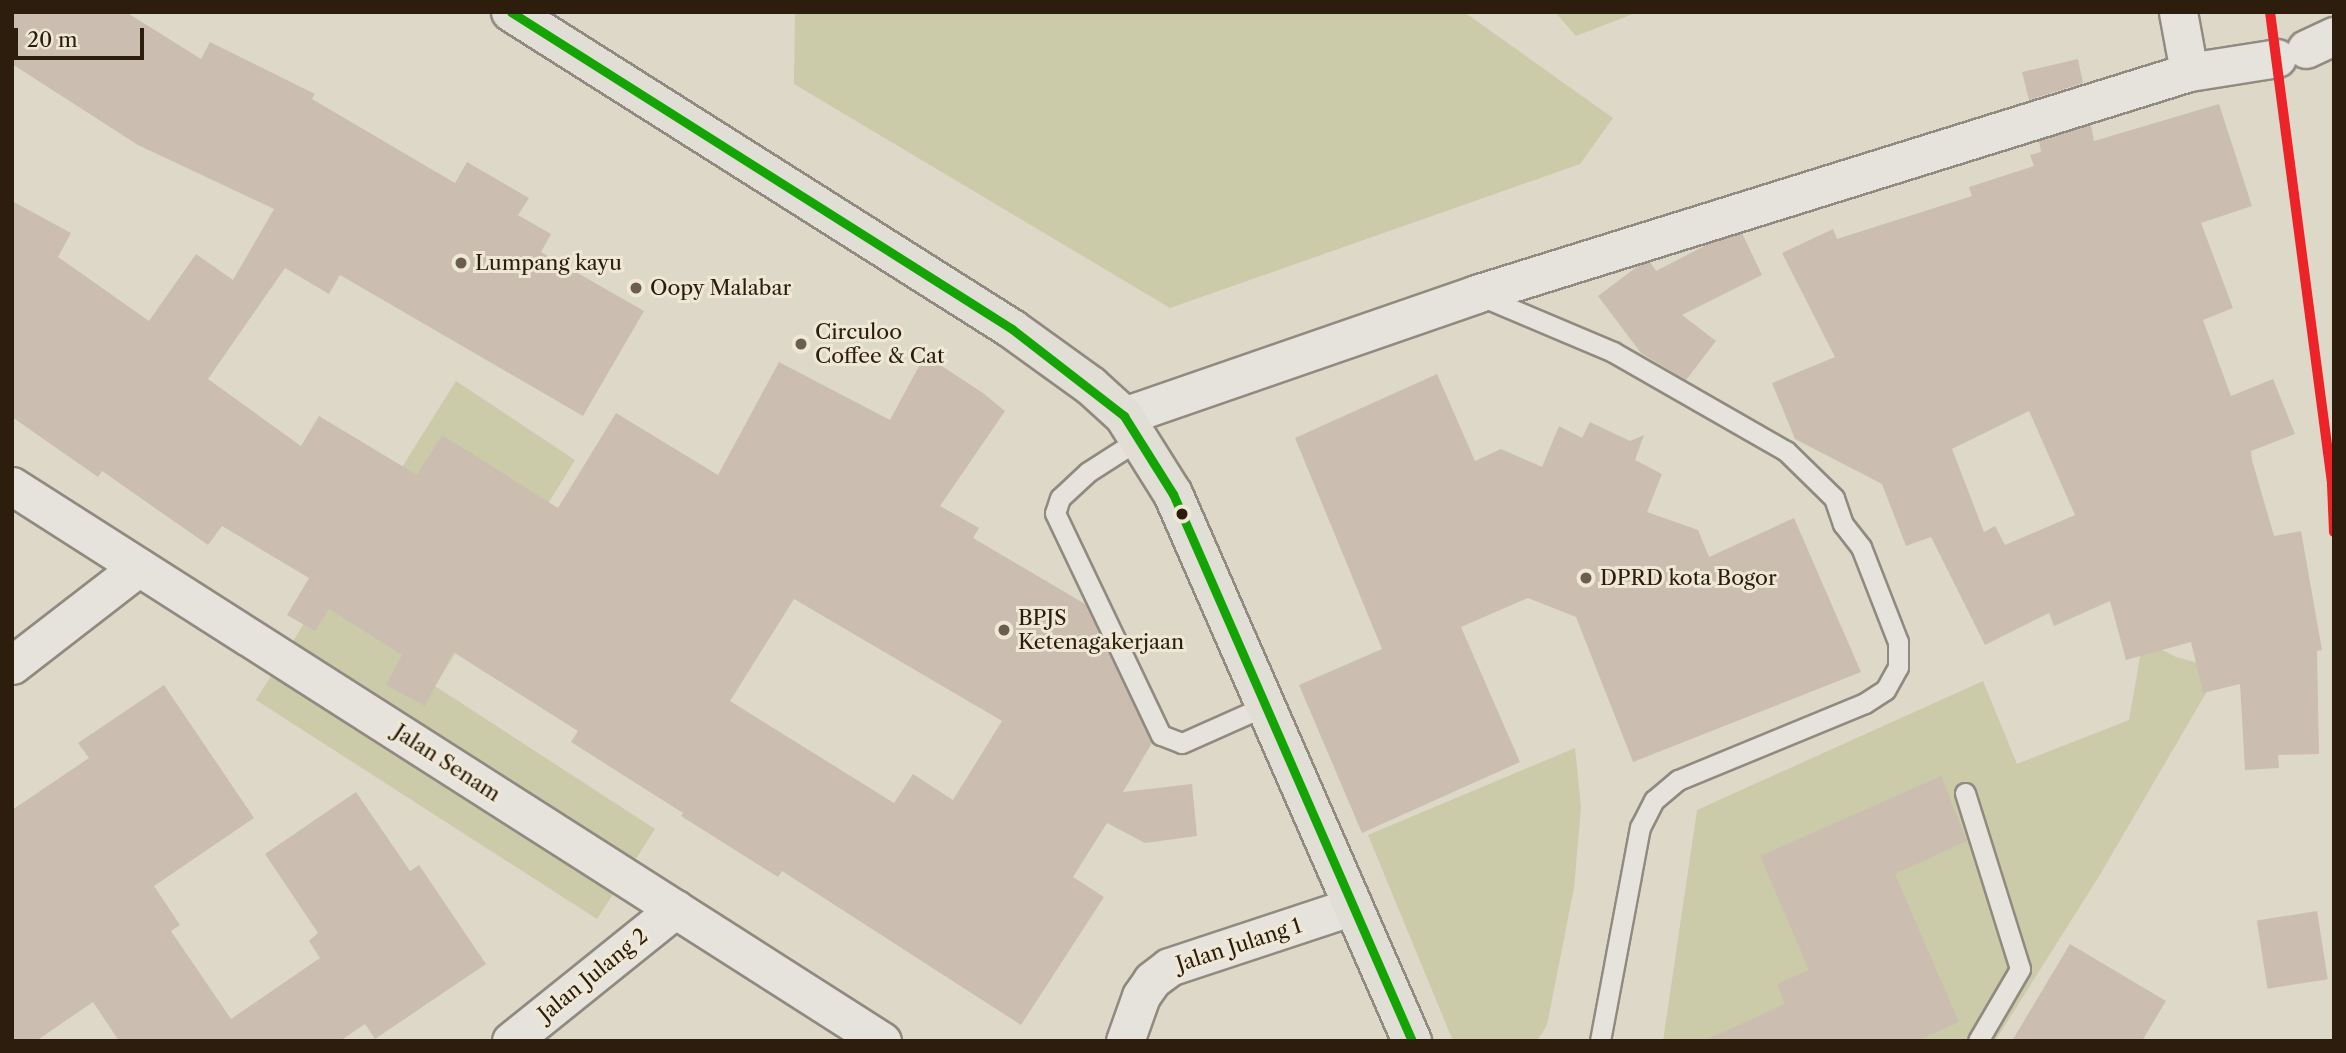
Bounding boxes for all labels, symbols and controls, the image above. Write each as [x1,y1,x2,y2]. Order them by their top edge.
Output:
scale bar [18,14,147,58]
text: 20 m [27,27,78,52]
place label: Lumpang kayu [475,250,622,276]
marker: Lumpang kayu [453,255,469,271]
place label: Oopy Malabar [650,275,792,301]
marker: Oopy Malabar [628,280,644,296]
place label: Circuloo Coffee & Cat [815,319,944,369]
marker: Circuloo Coffee & Cat [793,336,809,352]
unlabelled marker [1175,507,1189,521]
place label: DPRD kota Bogor [1600,565,1777,591]
marker: DPRD kota Bogor [1578,570,1594,586]
place label: BPJS Ketenagakerjaan [1018,605,1184,655]
marker: BPJS Ketenagakerjaan [996,622,1012,638]
street label: Jalan Senam [389,719,505,807]
street label: Jalan Julang 1 [1173,913,1305,977]
street label: Jalan Julang 2 [533,923,653,1027]

